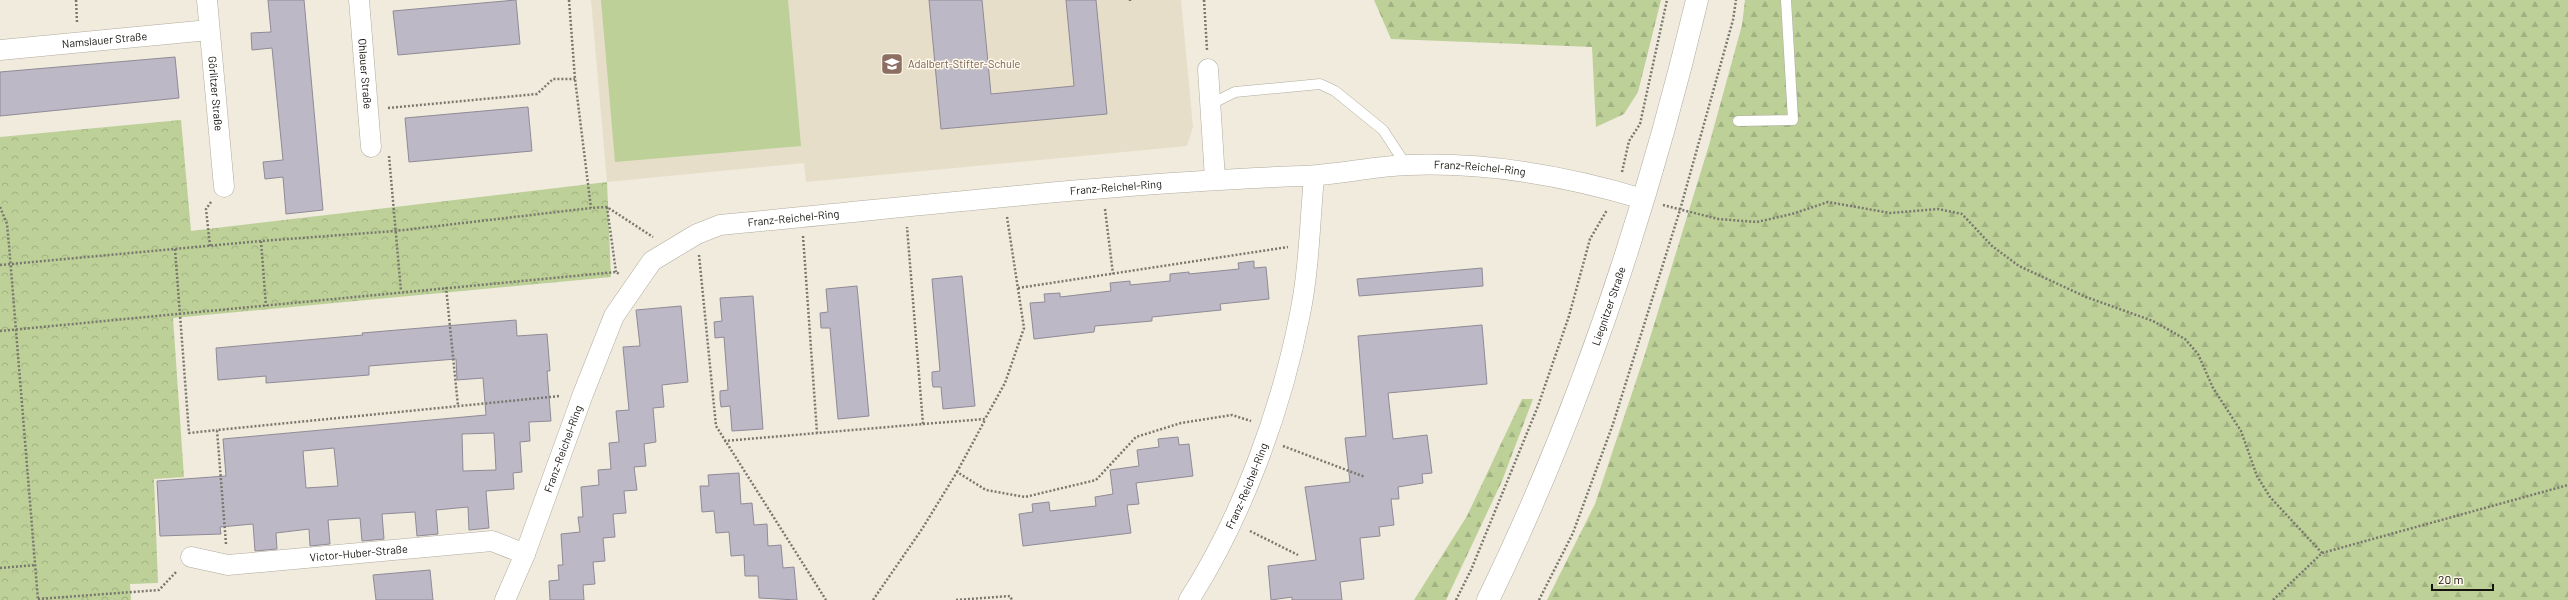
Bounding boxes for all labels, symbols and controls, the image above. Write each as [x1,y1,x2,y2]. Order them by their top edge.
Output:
street label: Namslauer Straße [61,29,148,50]
street label: Ohlauer Straße [356,38,375,110]
school or university icon: Adalbert-Stifter-Schule [879,51,905,77]
street label: Görlitzer Straße [206,56,226,132]
place label: Adalbert-Stifter-Schule [908,57,1020,70]
street label: Franz-Reichel-Ring [1434,158,1527,178]
street label: Franz-Reichel-Ring [1069,177,1162,197]
street label: Franz-Reichel-Ring [747,206,840,228]
street label: Liegnitzer Straße [1589,265,1628,347]
street label: Franz-Reichel-Ring [541,403,584,494]
street label: Franz-Reichel-Ring [1222,441,1270,531]
street label: Victor-Huber-Straße [309,542,408,564]
scale bar [2432,566,2493,592]
text: 20 m [2438,572,2464,586]

